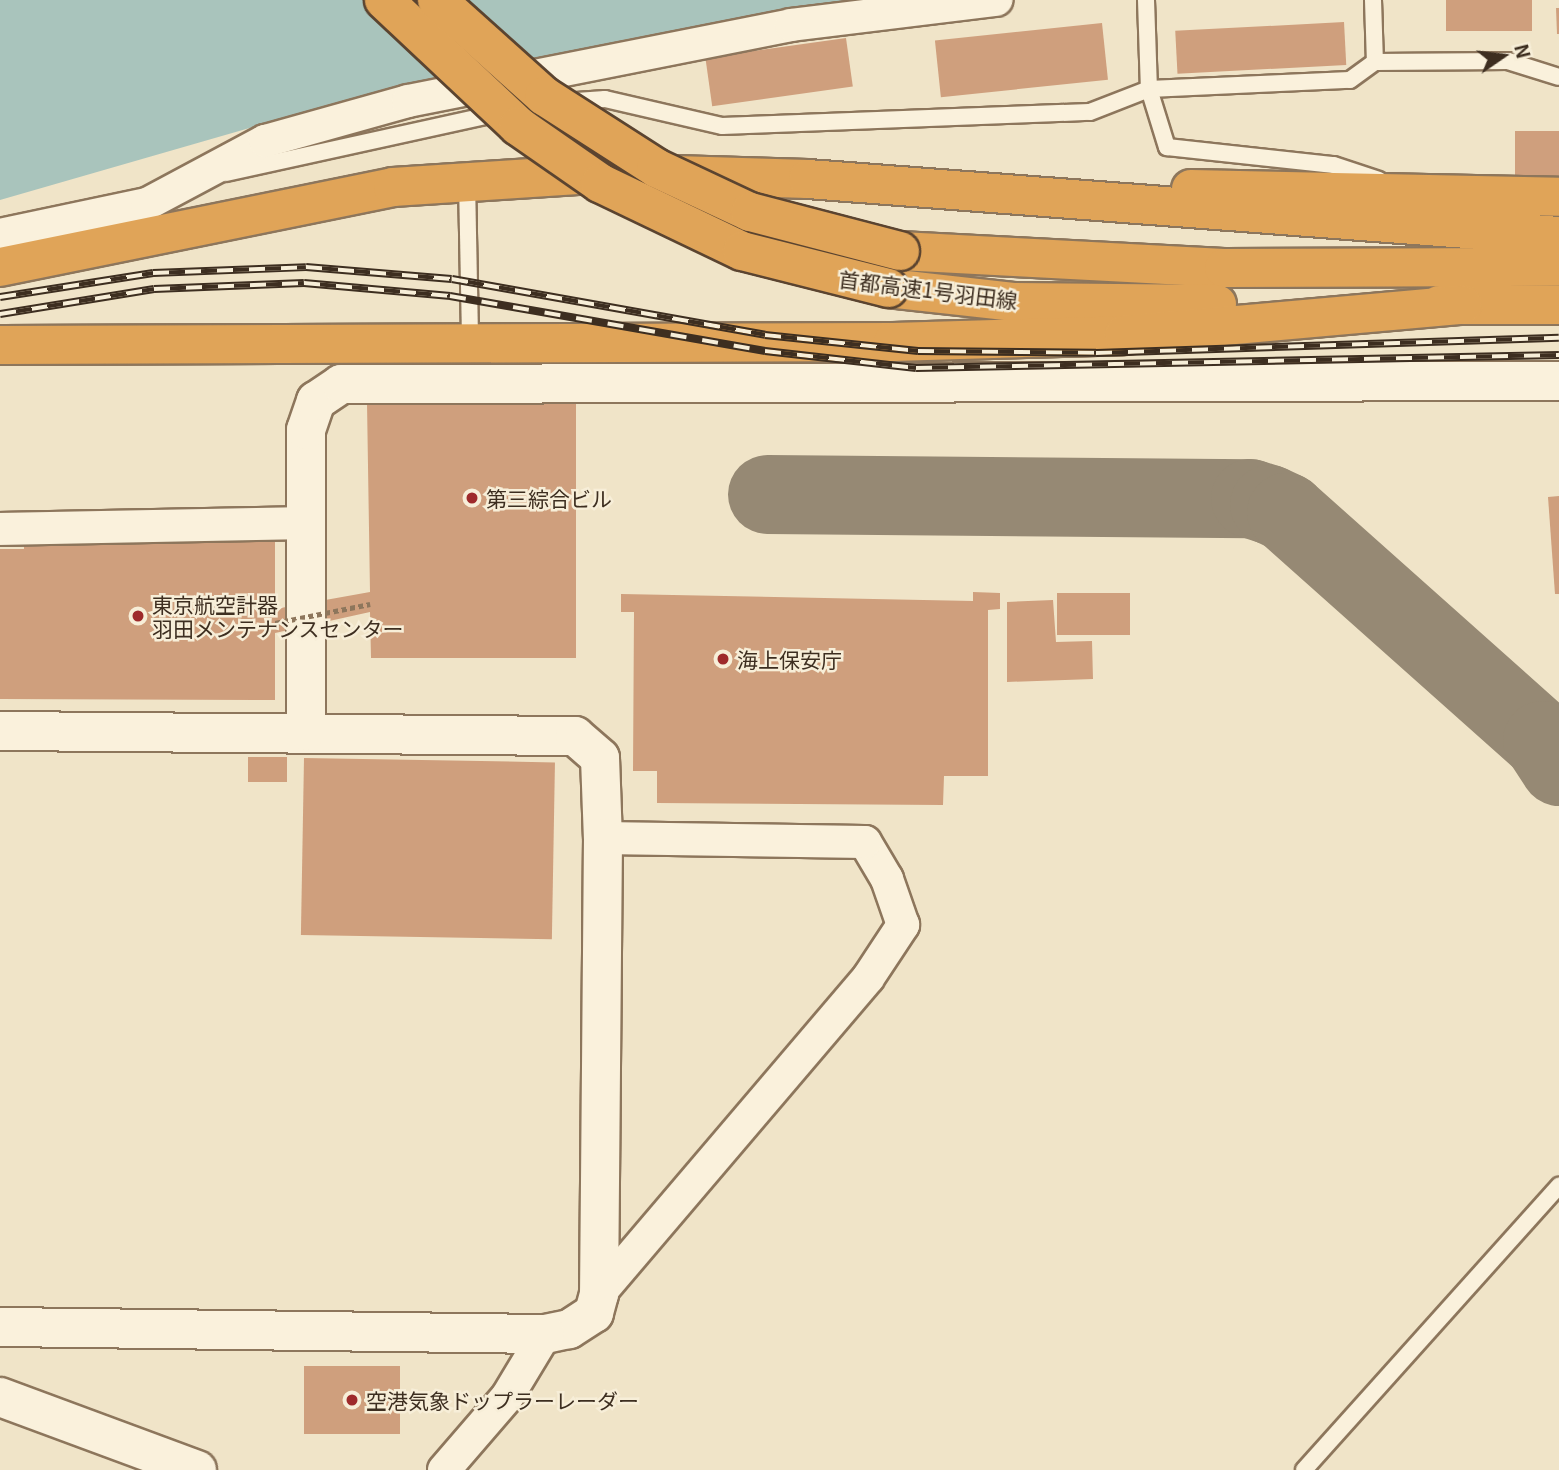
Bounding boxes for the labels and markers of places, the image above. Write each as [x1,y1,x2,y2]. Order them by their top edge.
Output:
place label: 第三綜合ビル [486,485,612,511]
marker: 第三綜合ビル [464,490,480,506]
place label: 東京航空計器 羽田メンテナンスセンター [152,591,404,641]
marker: 東京航空計器 羽田メンテナンスセンター [130,608,146,624]
place label: 海上保安庁 [737,646,842,672]
marker: 海上保安庁 [715,651,731,667]
place label: 空港気象ドップラーレーダー [366,1387,639,1413]
marker: 空港気象ドップラーレーダー [344,1392,360,1408]

